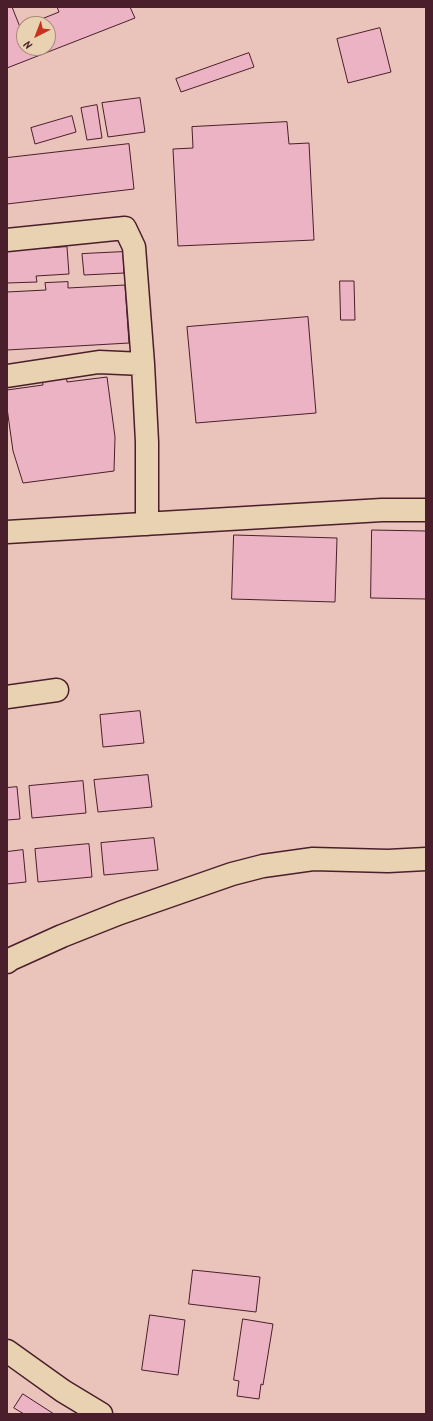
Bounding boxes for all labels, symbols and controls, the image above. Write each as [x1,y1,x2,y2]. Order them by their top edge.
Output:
north arrow [16,16,56,56]
text: N [20,35,37,53]

